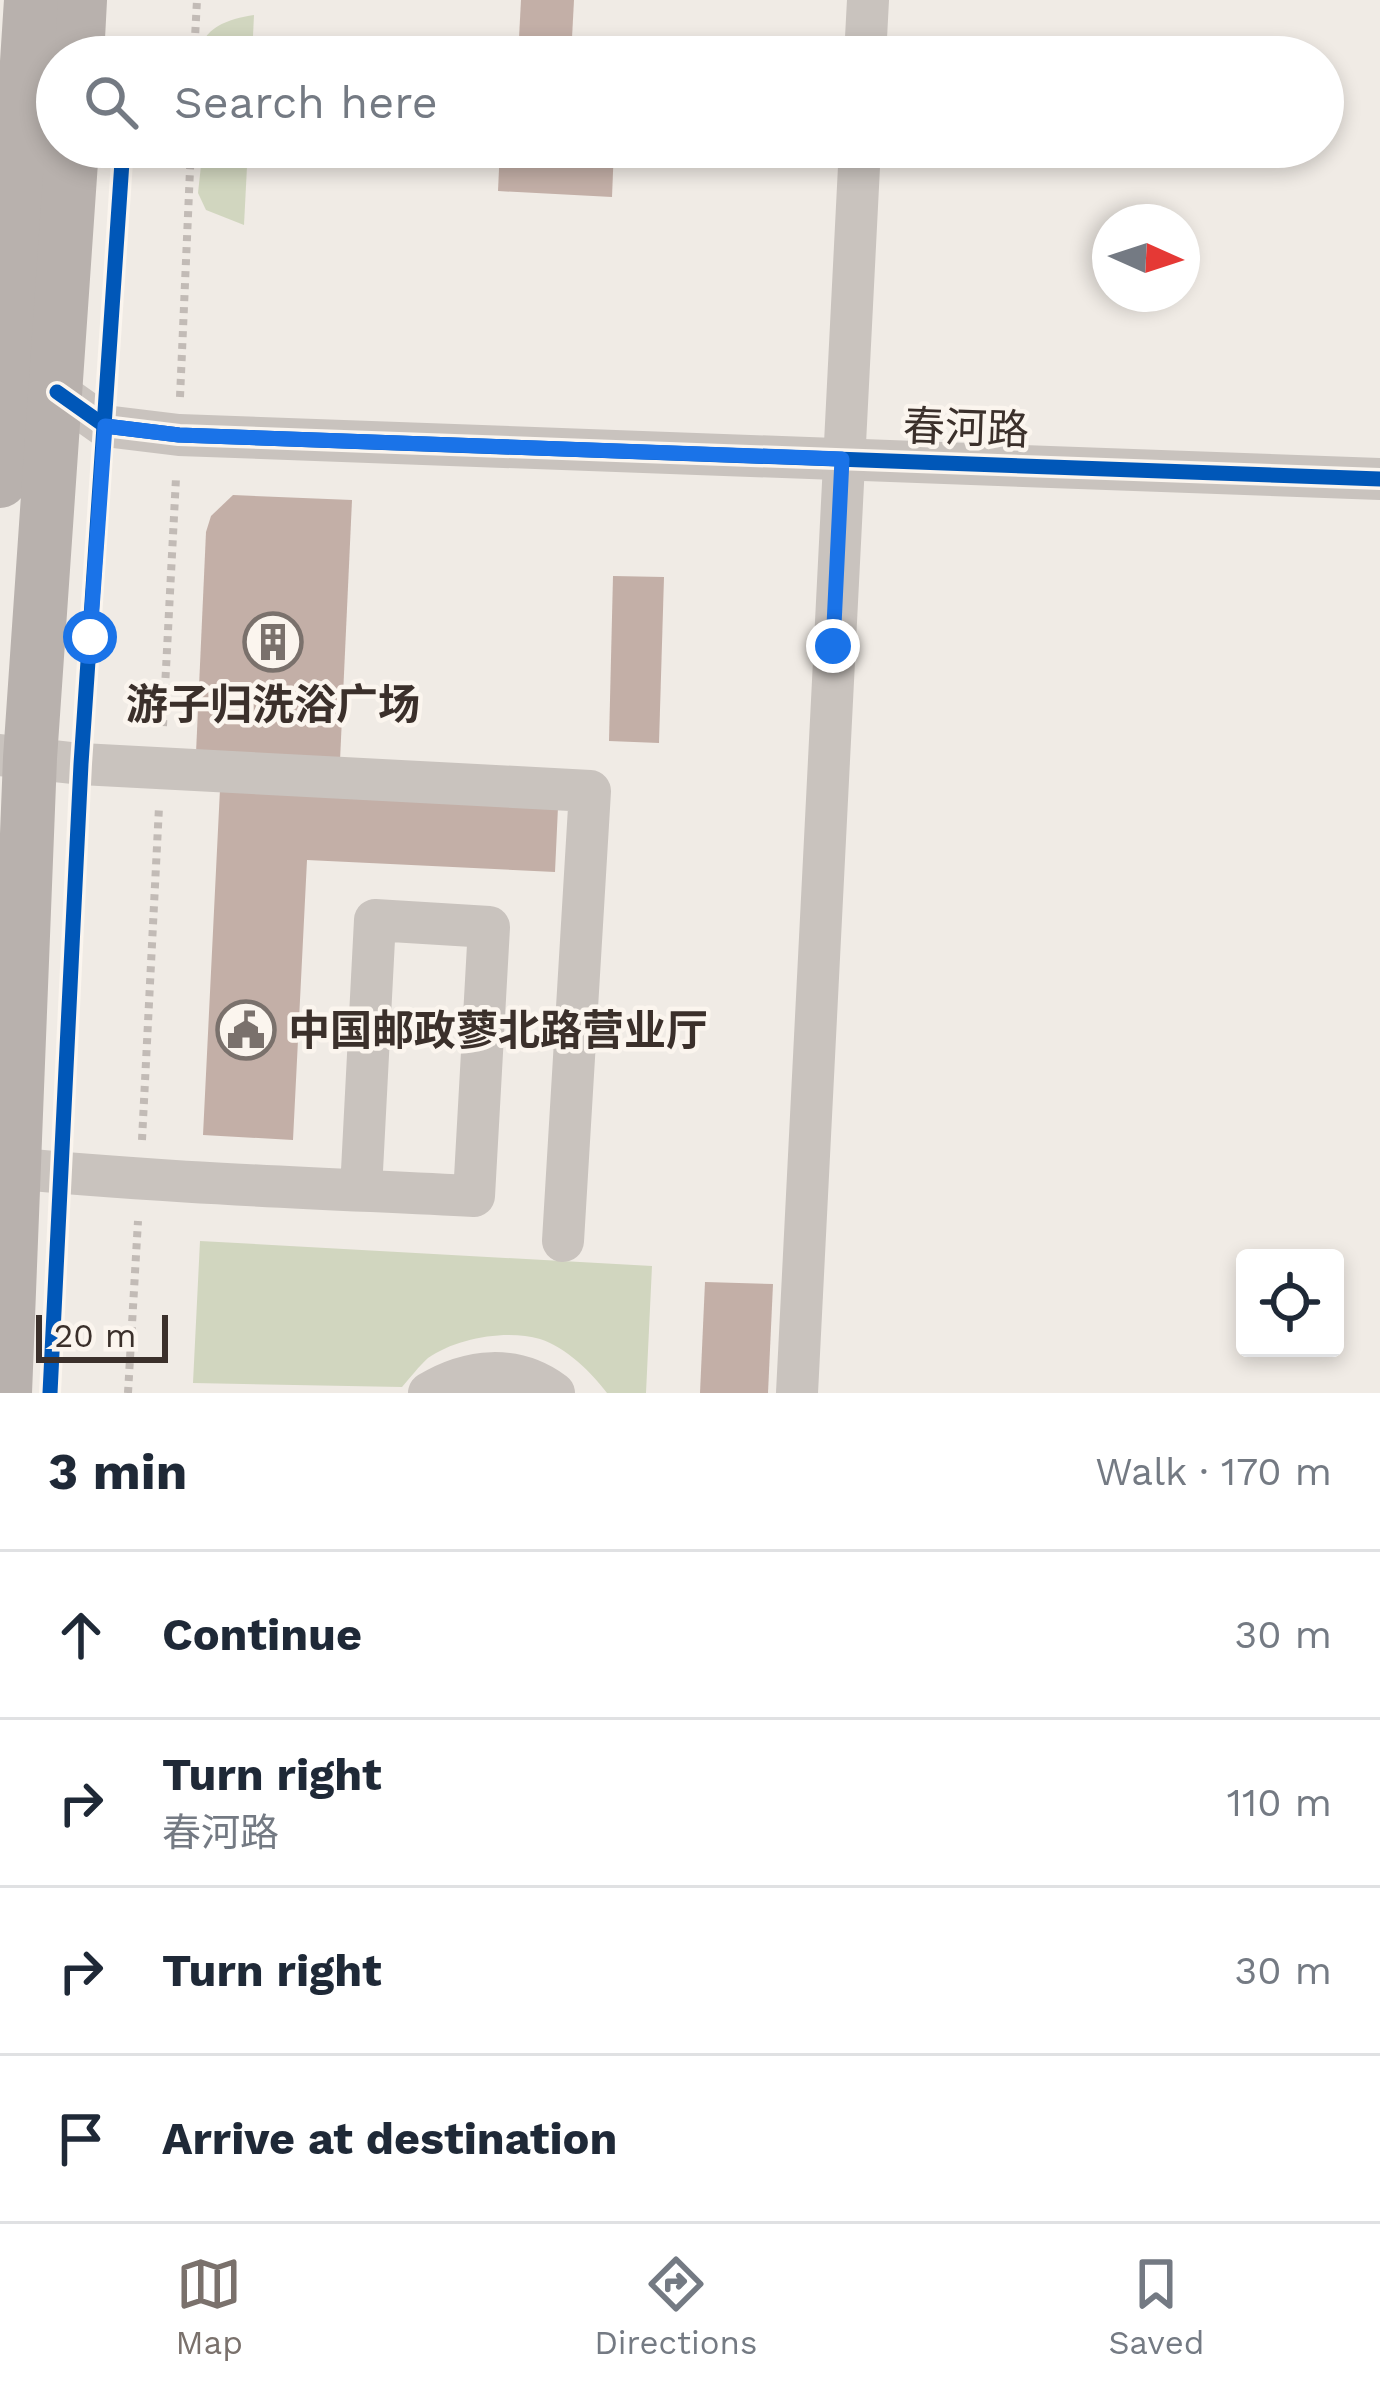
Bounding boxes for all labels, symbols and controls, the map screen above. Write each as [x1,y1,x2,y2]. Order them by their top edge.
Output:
search box [36,36,1344,168]
icon: search [78,69,144,135]
text: Search here [174,76,438,129]
north arrow [1092,204,1200,312]
street label: 春河路 [902,401,1030,455]
route start [63,610,117,664]
building icon: 游子归洗浴广场 [242,611,304,673]
route end [806,619,860,673]
place label: 游子归洗浴广场 [126,680,420,729]
public building icon: 中国邮政蓼北路营业厅 [215,999,277,1061]
place label: 中国邮政蓼北路营业厅 [288,1006,708,1055]
map controls [1236,1249,1344,1357]
button: locate [1236,1249,1344,1357]
scale bar [36,1309,168,1362]
text: 20 m [54,1316,136,1355]
text: 3 min [48,1442,187,1501]
text: Walk · 170 m [1095,1449,1332,1494]
icon: ahead [48,1602,114,1668]
text: Continue [162,1608,362,1661]
text: 30 m [1235,1612,1332,1657]
text: Turn right [162,1748,382,1801]
icon: right [48,1770,114,1836]
text: 110 m [1227,1780,1332,1825]
text: 春河路 [162,1810,279,1855]
icon: right [48,1938,114,2004]
text: Turn right [162,1944,382,1997]
text: 30 m [1235,1948,1332,1993]
icon: arrive [48,2106,114,2172]
text: Arrive at destination [162,2112,617,2165]
tab: Map [176,2251,243,2362]
tab: Directions [594,2251,757,2362]
tab: Saved [1109,2251,1204,2362]

